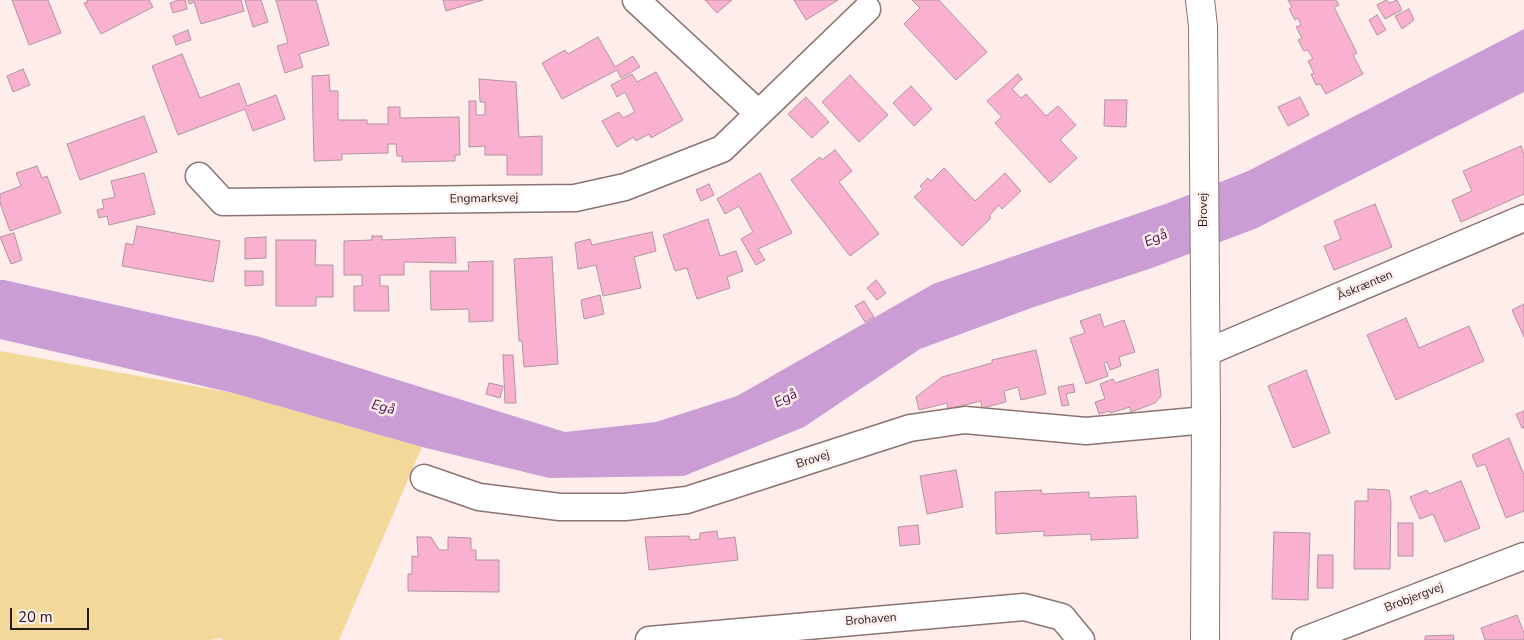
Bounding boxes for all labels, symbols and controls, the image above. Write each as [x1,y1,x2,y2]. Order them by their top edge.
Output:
street label: Engmarksvej [450,191,518,207]
street label: Brovej [1197,193,1211,227]
water label: Egå [1142,227,1170,251]
street label: Åskrænten [1335,268,1395,304]
water label: Egå [772,386,800,412]
water label: Egå [369,397,397,419]
street label: Brovej [795,448,831,472]
street label: Brobjergvej [1383,580,1445,616]
scale bar [12,598,91,630]
text: 20 m [18,607,53,627]
street label: Brohaven [845,611,897,629]

